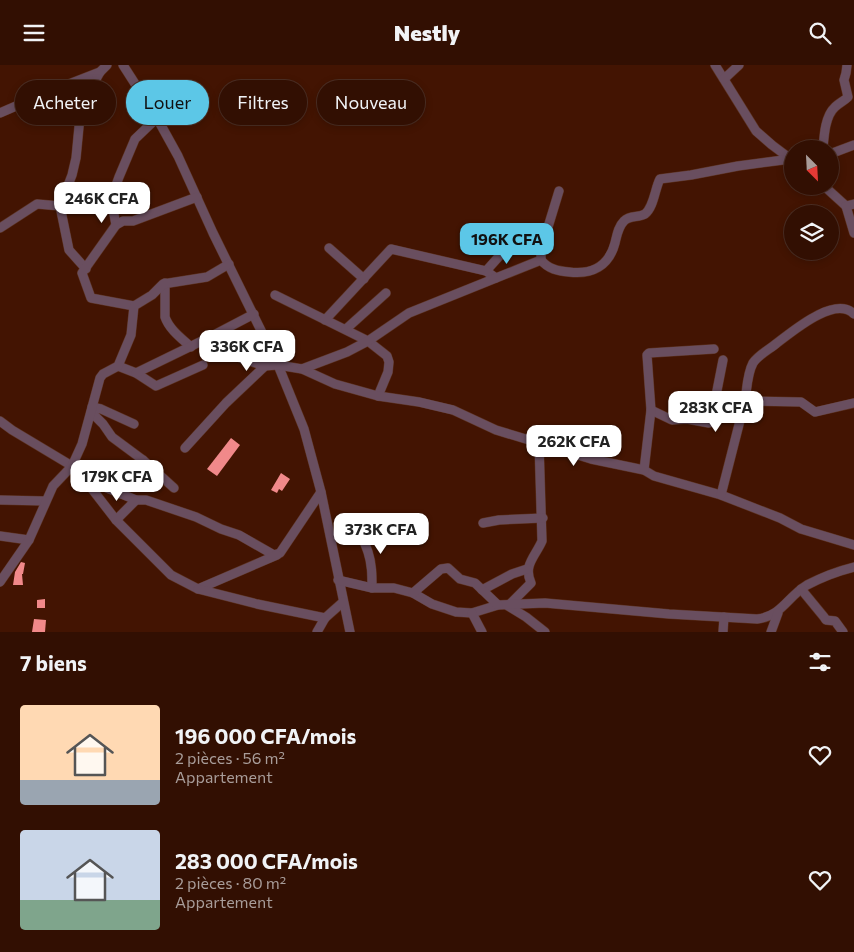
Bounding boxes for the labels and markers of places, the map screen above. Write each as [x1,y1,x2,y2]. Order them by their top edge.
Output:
pin: 246K CFA [50,181,154,224]
pin: 196K CFA [455,223,559,265]
pin: 336K CFA [195,329,299,372]
pin: 283K CFA [664,391,768,433]
pin: 262K CFA [522,425,626,467]
pin: 179K CFA [65,459,169,502]
pin: 373K CFA [329,513,433,555]

